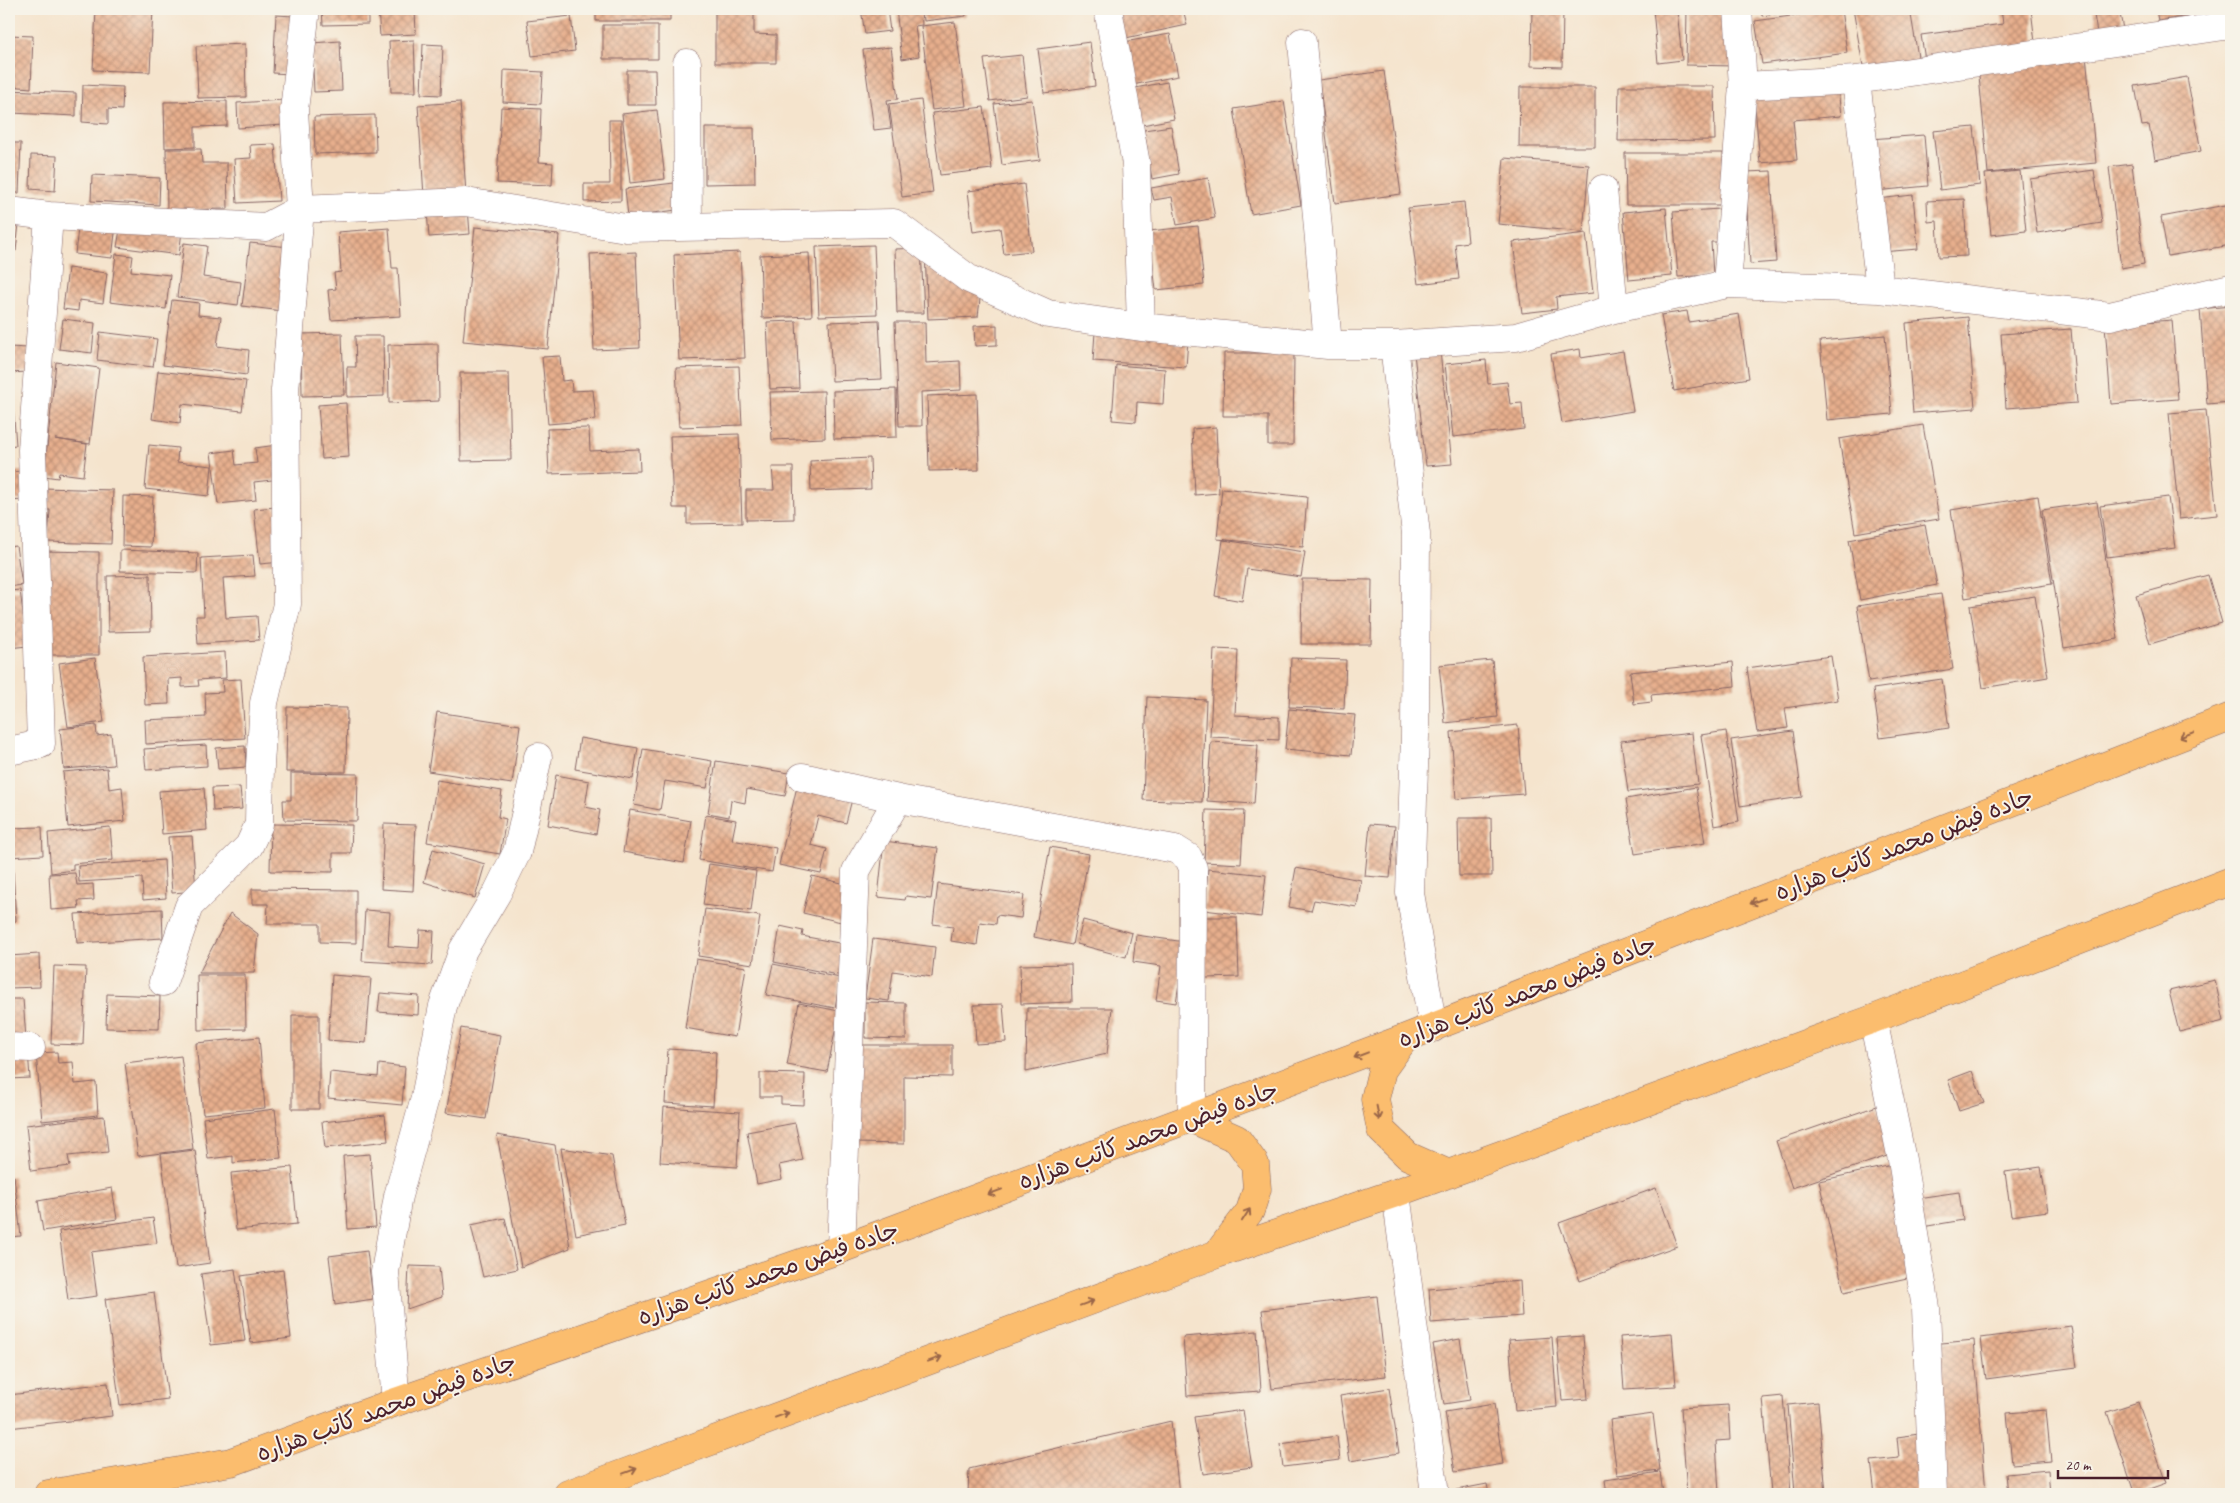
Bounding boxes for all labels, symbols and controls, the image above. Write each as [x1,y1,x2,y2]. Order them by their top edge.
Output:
one-way arrow [2179,731,2194,740]
street label: جاده فیض محمد کاتب هزاره [1771,781,2037,907]
one-way arrow [1750,897,1765,906]
street label: جاده فیض محمد کاتب هزاره [1394,928,1660,1054]
one-way arrow [1353,1051,1369,1060]
street label: جاده فیض محمد کاتب هزاره [1014,1074,1282,1196]
one-way arrow [1374,1105,1383,1121]
one-way arrow [988,1188,1004,1197]
one-way arrow [1241,1208,1251,1222]
street label: جاده فیض محمد کاتب هزاره [633,1214,903,1332]
one-way arrow [1079,1297,1094,1307]
street label: جاده فیض محمد کاتب هزاره [252,1346,520,1468]
one-way arrow [926,1354,942,1363]
one-way arrow [774,1410,789,1419]
scale bar [2058,1448,2168,1480]
text: 20 m [2065,1456,2092,1475]
one-way arrow [622,1466,637,1475]

